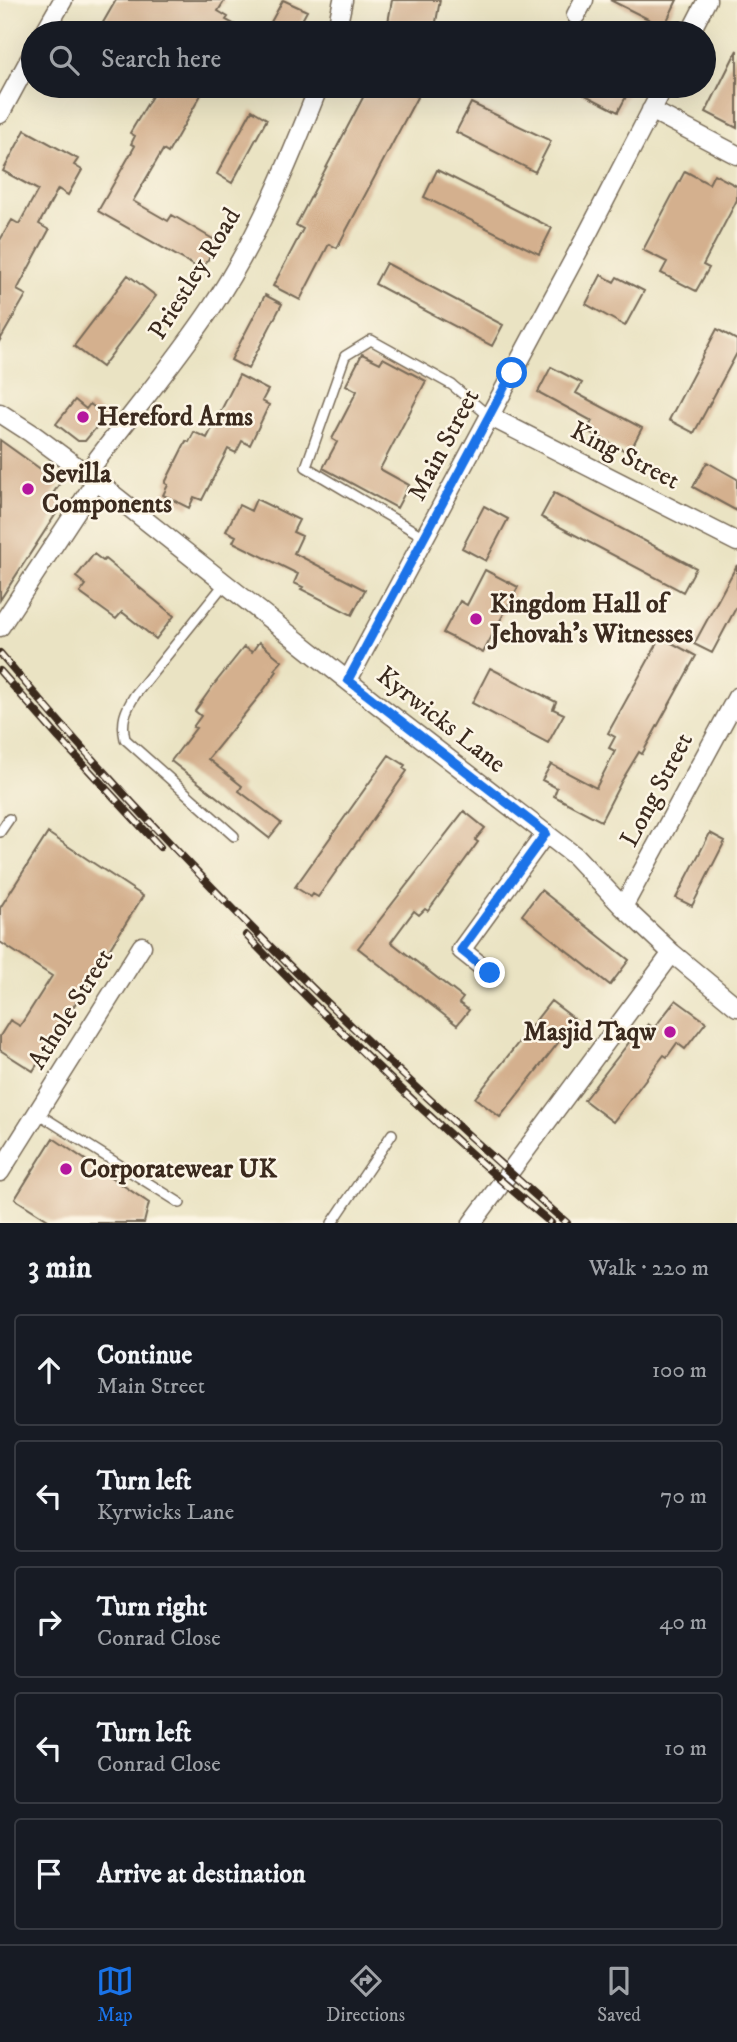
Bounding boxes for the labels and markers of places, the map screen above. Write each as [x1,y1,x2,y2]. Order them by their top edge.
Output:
place label: Hereford Arms [97,401,253,434]
marker: Hereford Arms [75,409,91,425]
place label: Sevilla Components [42,458,172,521]
marker: Sevilla Components [20,481,36,497]
place label: Kingdom Hall of Jehovah's Witnesses [487,588,693,651]
marker: Kingdom Hall of Jehovah's Witnesses [468,611,484,627]
place label: Masjid Taqw [523,1016,656,1049]
marker: Masjid Taqw [662,1024,678,1040]
place label: Corporatewear UK [80,1153,278,1186]
marker: Corporatewear UK [58,1161,74,1177]

